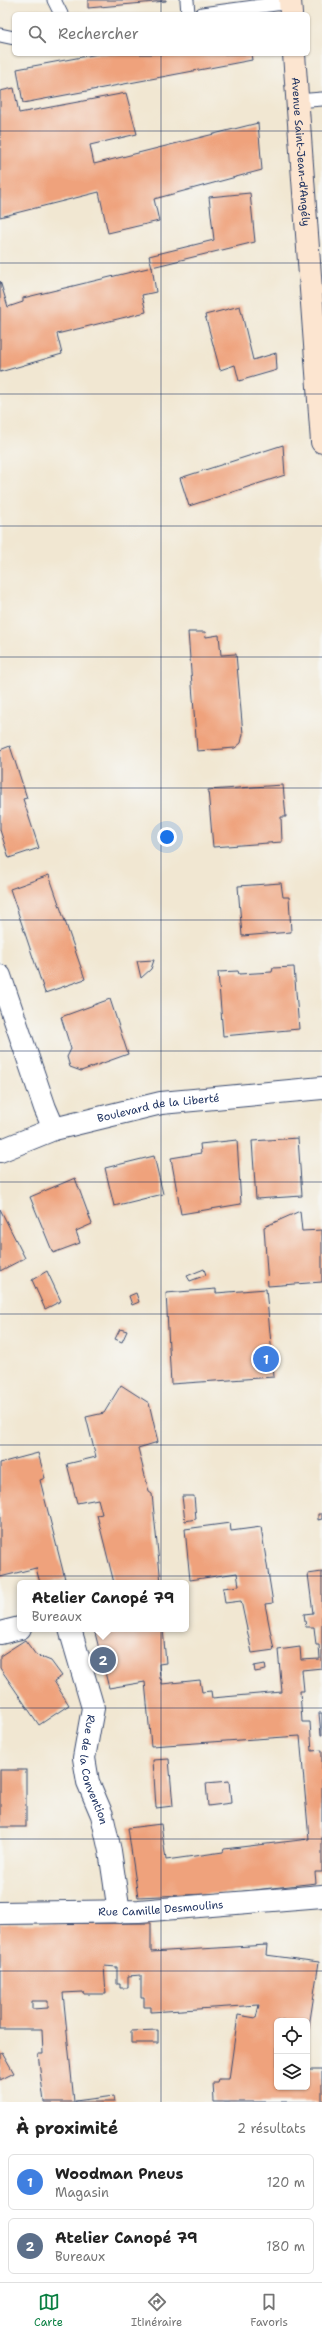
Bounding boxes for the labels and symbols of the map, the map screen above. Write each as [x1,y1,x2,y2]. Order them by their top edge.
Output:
street label: Avenue Saint-Jean-d'Angély [288,77,313,227]
your location [157,827,177,847]
street label: Boulevard de la Liberté [96,1091,220,1126]
pin: 1 [253,1344,279,1374]
pin: 2 [90,1645,116,1675]
street label: Rue de la Convention [76,1713,111,1826]
street label: Rue Camille Desmoulins [98,1897,224,1920]

